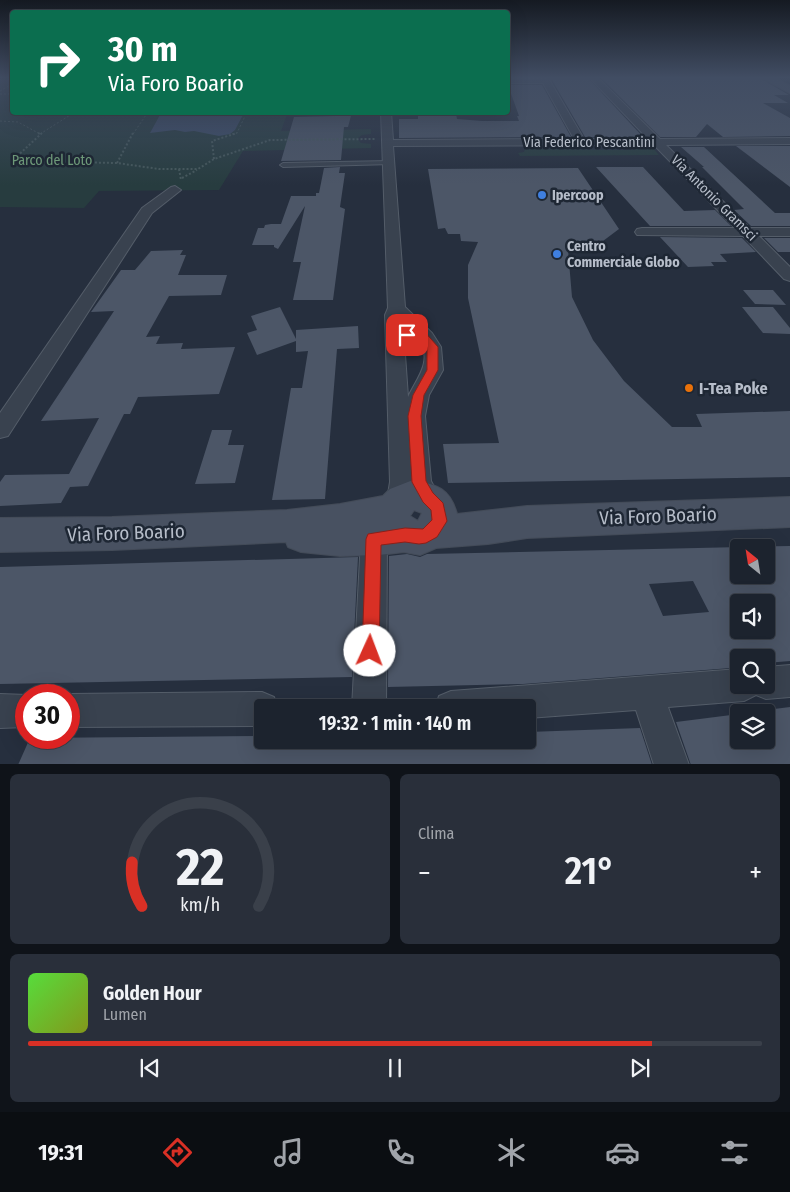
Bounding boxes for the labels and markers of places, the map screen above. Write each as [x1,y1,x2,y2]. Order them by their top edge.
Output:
place label: Ipercoop [552,187,604,204]
marker: Ipercoop [536,189,548,201]
place label: Centro Commerciale Globo [567,238,680,271]
marker: Centro Commerciale Globo [551,248,563,260]
pin [386,314,428,356]
place label: I-Tea Poke [699,379,768,398]
marker: I-Tea Poke [683,382,695,394]

